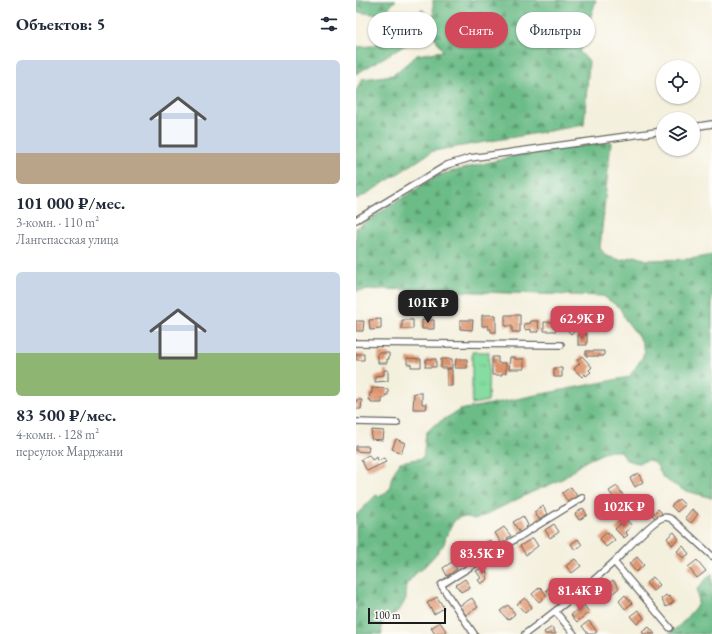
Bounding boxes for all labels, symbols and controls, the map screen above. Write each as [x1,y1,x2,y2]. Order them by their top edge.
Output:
chip: Купить [368,12,437,48]
chip: Снять [445,12,508,48]
chip: Фильтры [516,12,595,48]
text: Объектов: 5 [16,13,106,35]
icon: filters [318,13,340,35]
map controls [656,60,700,156]
button: locate [656,60,700,104]
icon: home [142,86,214,158]
button: layers [656,112,700,156]
text: 101 000 ₽/мес. [16,192,125,214]
text: 3-комн. · 110 m² [16,214,99,231]
text: Лангепасская улица [16,231,119,248]
pin: 101K ₽ [395,290,461,324]
text: 101K ₽ [407,294,449,311]
icon: home [142,298,214,370]
pin: 62.9K ₽ [545,306,619,340]
text: 62.9K ₽ [560,310,604,327]
text: 83 500 ₽/мес. [16,404,116,426]
text: 4-комн. · 128 m² [16,426,99,443]
text: переулок Марджани [16,443,123,460]
pin: 102K ₽ [591,494,657,528]
text: 102K ₽ [603,498,645,515]
pin: 83.5K ₽ [445,541,519,575]
text: 83.5K ₽ [460,545,504,562]
pin: 81.4K ₽ [543,578,617,612]
text: 81.4K ₽ [558,582,602,599]
scale bar [368,606,446,625]
text: 100 m [374,608,401,622]

